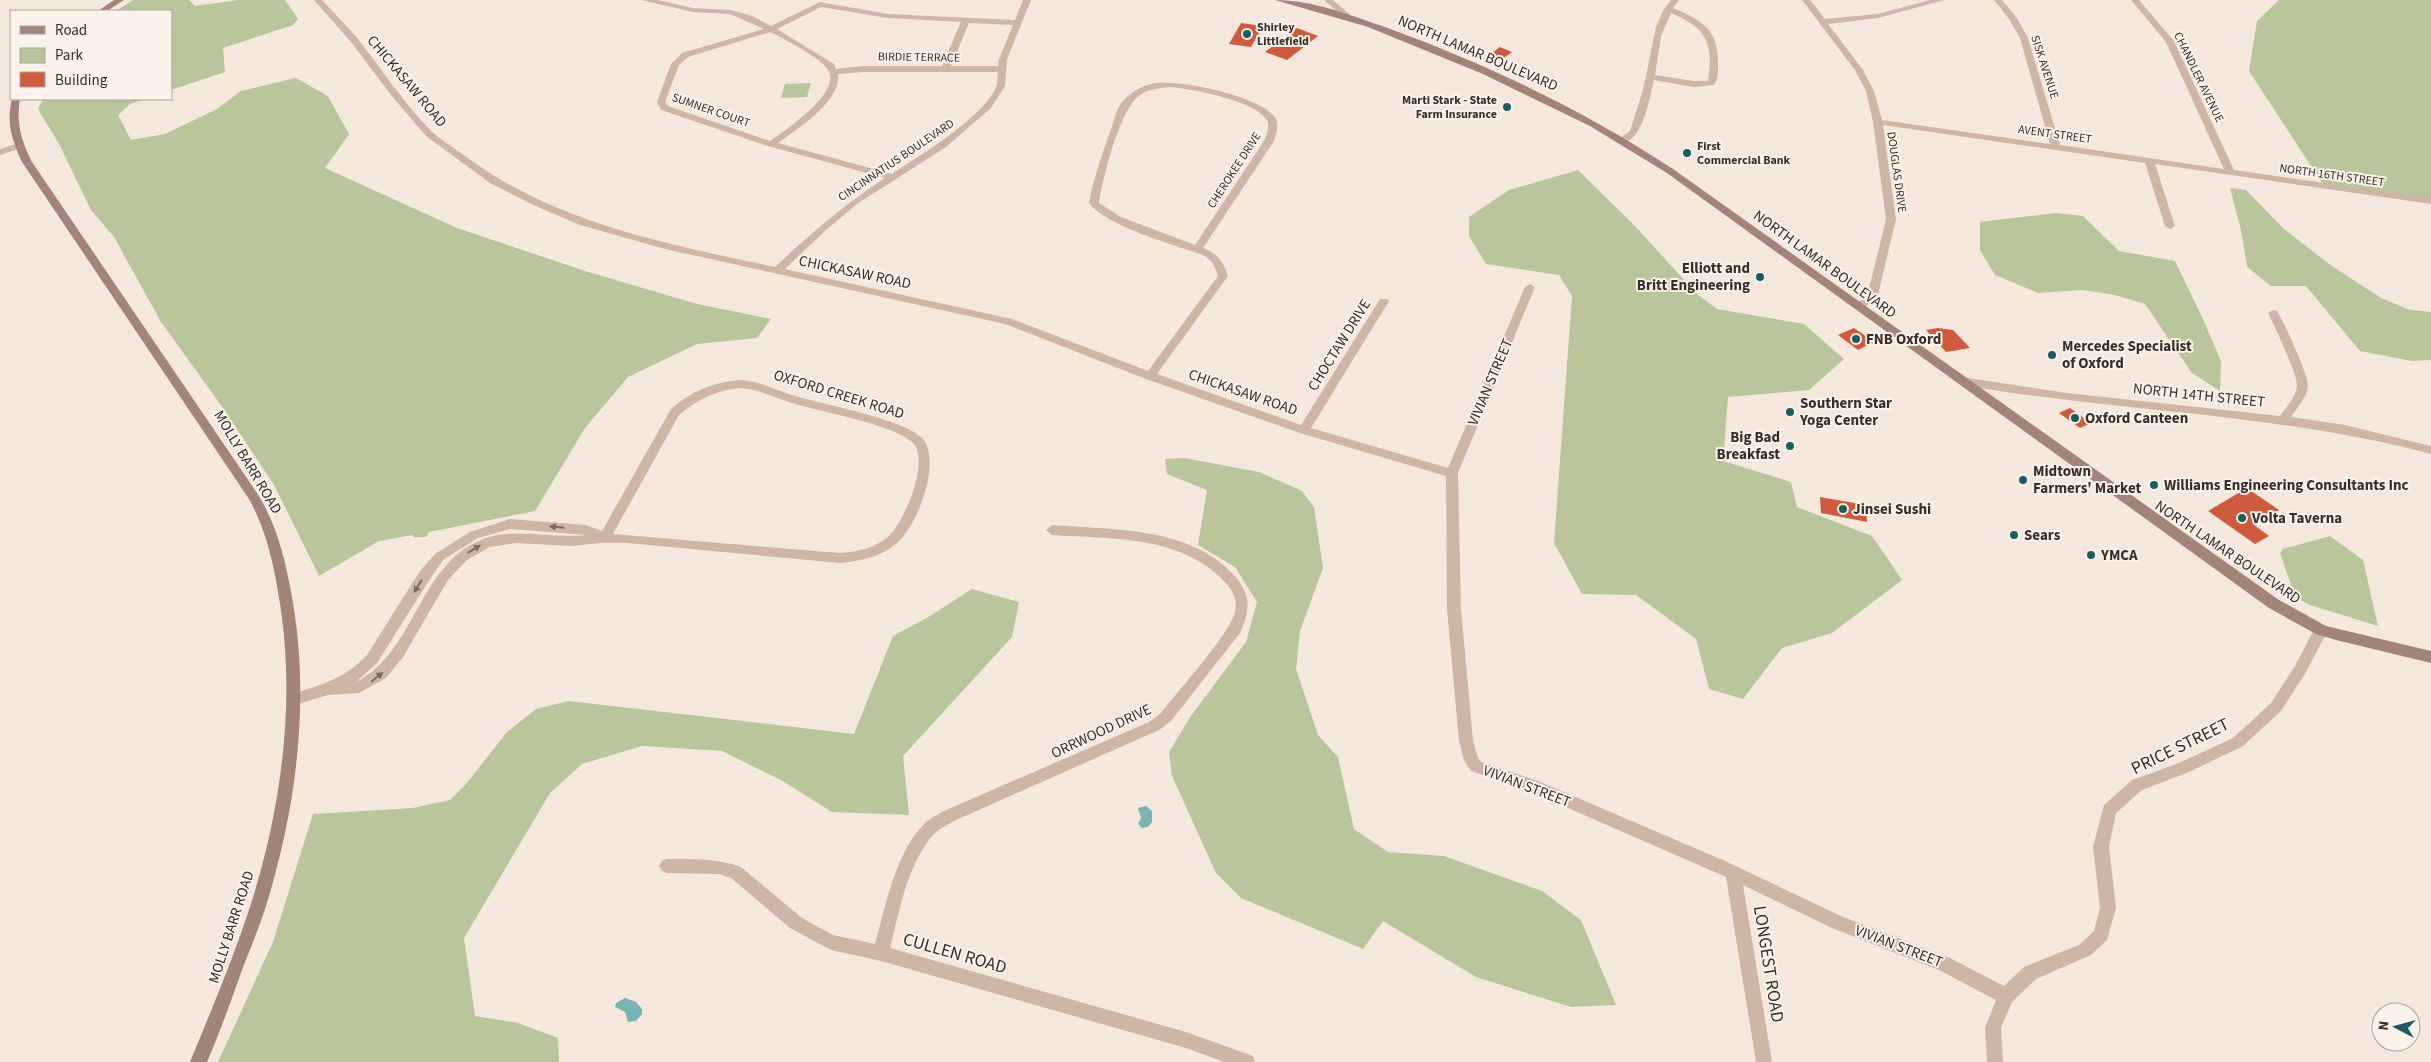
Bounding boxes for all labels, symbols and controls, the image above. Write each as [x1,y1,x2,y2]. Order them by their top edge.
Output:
legend [10,10,172,100]
street label: NORTH LAMAR BOULEVARD [1395,10,1561,97]
place label: Shirley Littlefield [1257,19,1309,50]
text: Road [55,20,87,41]
marker: Shirley Littlefield [1241,28,1253,40]
street label: CHANDLER AVENUE [2169,29,2228,125]
street label: CHICKASAW ROAD [362,31,451,132]
street label: SISK AVENUE [2026,33,2063,101]
text: Park [55,45,84,66]
street label: BIRDIE TERRACE [878,48,960,67]
text: Building [55,70,108,91]
street label: SUMNER COURT [670,89,753,132]
place label: Marti Stark - State Farm Insurance [1402,92,1497,123]
marker: Marti Stark - State Farm Insurance [1501,101,1513,113]
street label: CINCINNATIUS BOULEVARD [835,115,958,206]
street label: AVENT STREET [2017,121,2093,148]
street label: CHEROKEE DRIVE [1203,129,1265,212]
street label: DOUGLAS DRIVE [1882,131,1911,214]
place label: First Commercial Bank [1697,138,1791,169]
marker: First Commercial Bank [1681,147,1693,159]
street label: NORTH 16TH STREET [2278,160,2386,191]
street label: NORTH LAMAR BOULEVARD [1749,205,1900,323]
street label: CHICKASAW ROAD [797,250,913,295]
place label: Elliott and Britt Engineering [1637,258,1750,296]
marker: Elliott and Britt Engineering [1754,271,1766,283]
street label: CHOCTAW DRIVE [1303,295,1376,395]
place label: FNB Oxford [1866,329,1941,350]
marker: FNB Oxford [1850,333,1862,345]
street label: VIVIAN STREET [1463,336,1518,429]
place label: Mercedes Specialist of Oxford [2062,336,2192,374]
marker: Mercedes Specialist of Oxford [2046,349,2058,361]
street label: CHICKASAW ROAD [1185,364,1300,421]
street label: OXFORD CREEK ROAD [771,365,907,424]
street label: NORTH 14TH STREET [2132,378,2266,413]
place label: Southern Star Yoga Center [1799,393,1892,431]
marker: Southern Star Yoga Center [1784,406,1796,418]
street label: MOLLY BARR ROAD [208,407,287,518]
place label: Oxford Canteen [2085,408,2188,429]
marker: Oxford Canteen [2069,412,2081,424]
place label: Big Bad Breakfast [1717,427,1780,465]
marker: Big Bad Breakfast [1784,440,1796,452]
place label: Midtown Farmers' Market [2033,461,2142,499]
marker: Midtown Farmers' Market [2017,474,2029,486]
place label: Williams Engineering Consultants Inc [2164,475,2409,496]
marker: Williams Engineering Consultants Inc [2148,479,2160,491]
street label: NORTH LAMAR BOULEVARD [2151,496,2305,609]
place label: Jinsei Sushi [1853,499,1931,520]
marker: Jinsei Sushi [1837,503,1849,515]
place label: Volta Taverna [2251,508,2342,529]
marker: Volta Taverna [2236,512,2248,524]
one-way arrow [549,523,565,531]
place label: Sears [2024,525,2061,546]
marker: Sears [2008,529,2020,541]
one-way arrow [467,545,480,554]
place label: YMCA [2100,545,2138,566]
marker: YMCA [2085,549,2097,561]
one-way arrow [413,580,422,593]
one-way arrow [370,671,383,682]
street label: ORRWOOD DRIVE [1048,699,1155,764]
street label: PRICE STREET [2127,712,2234,781]
street label: VIVIAN STREET [1480,760,1574,813]
street label: MOLLY BARR ROAD [203,868,260,986]
street label: LONGEST ROAD [1747,904,1790,1024]
street label: VIVIAN STREET [1852,920,1946,973]
street label: CULLEN ROAD [900,927,1010,980]
north arrow [2371,1002,2421,1052]
text: N [2374,1020,2394,1031]

